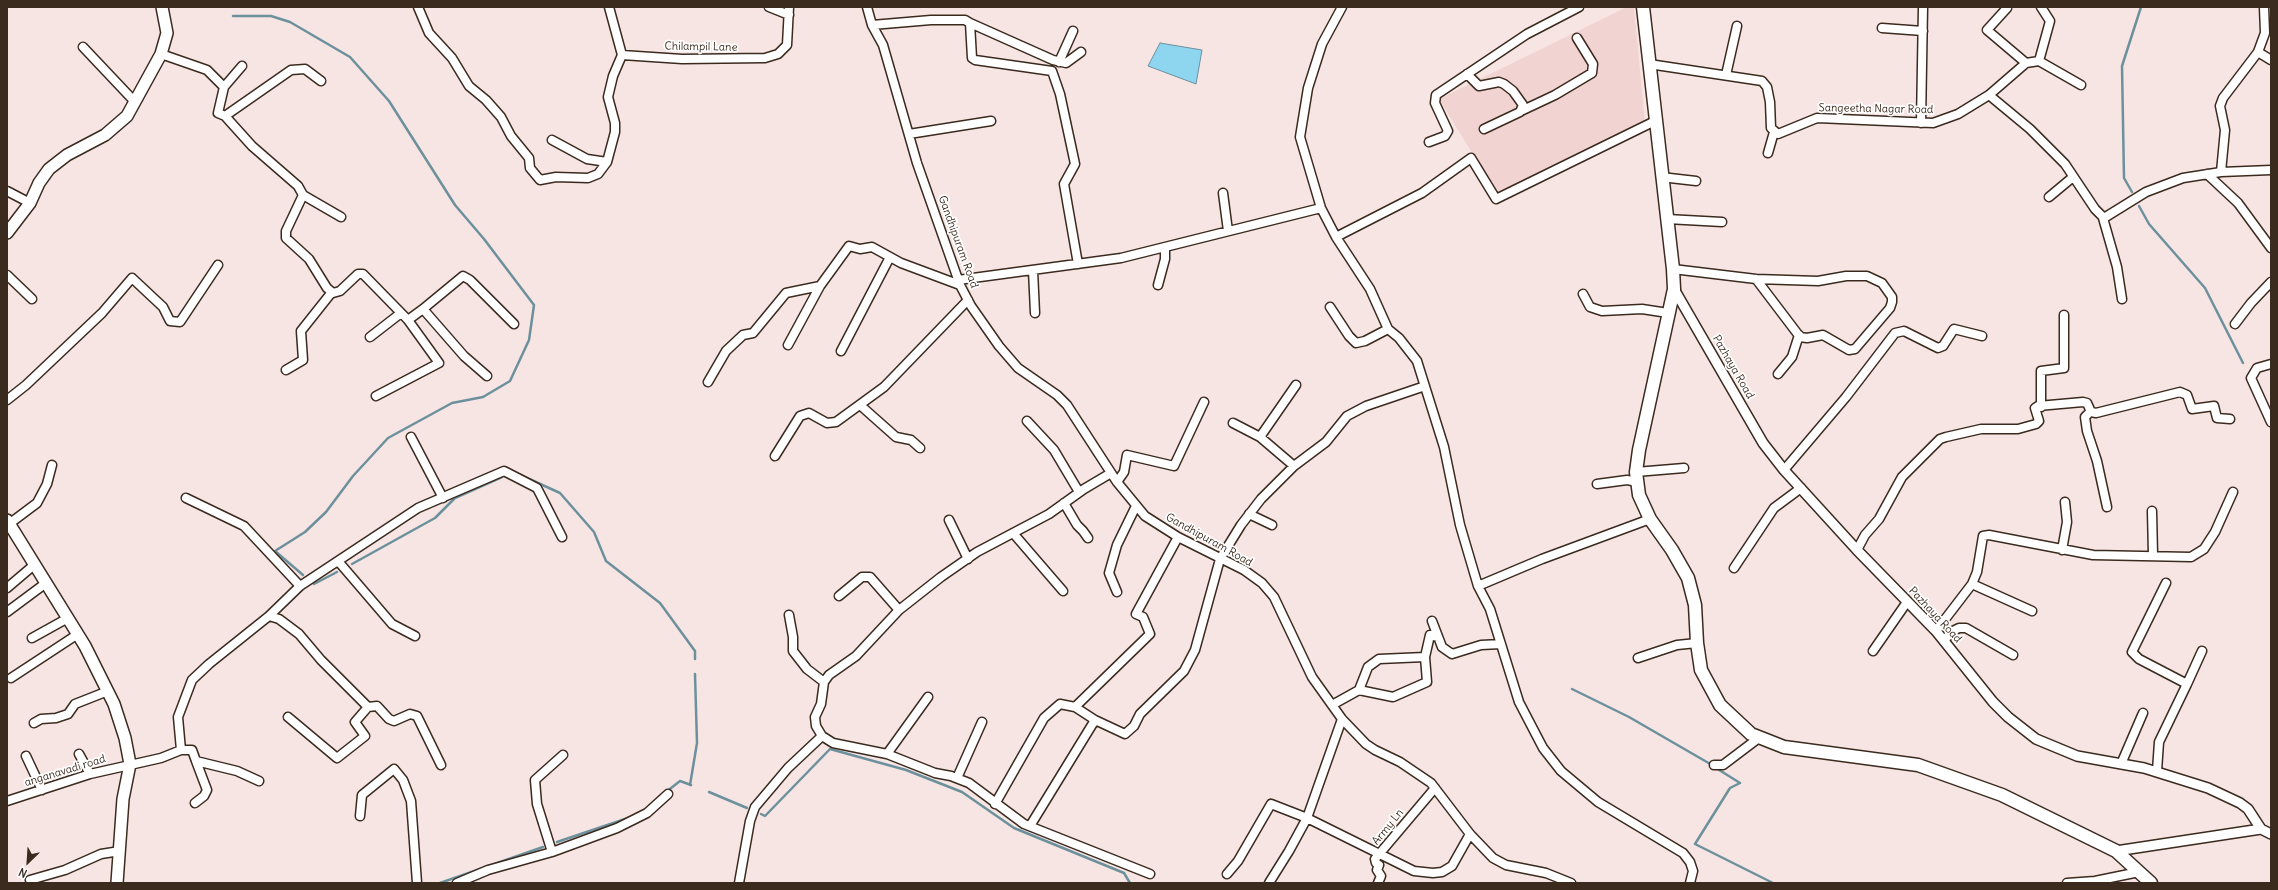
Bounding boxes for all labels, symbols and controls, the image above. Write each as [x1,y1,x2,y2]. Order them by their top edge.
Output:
street label: Chilampil Lane [665,40,737,54]
street label: Sangeetha Nagar Road [1819,101,1933,117]
street label: Gandhipuram Road [935,194,981,290]
street label: Pazhaya Road [1709,333,1757,401]
street label: Gandhipuram Road [1163,511,1255,569]
street label: Pazhaya Road [1906,584,1964,646]
street label: anganavadi road [23,752,107,790]
street label: Army Ln [1370,806,1406,848]
north arrow [8,842,48,882]
text: N [17,865,29,881]

